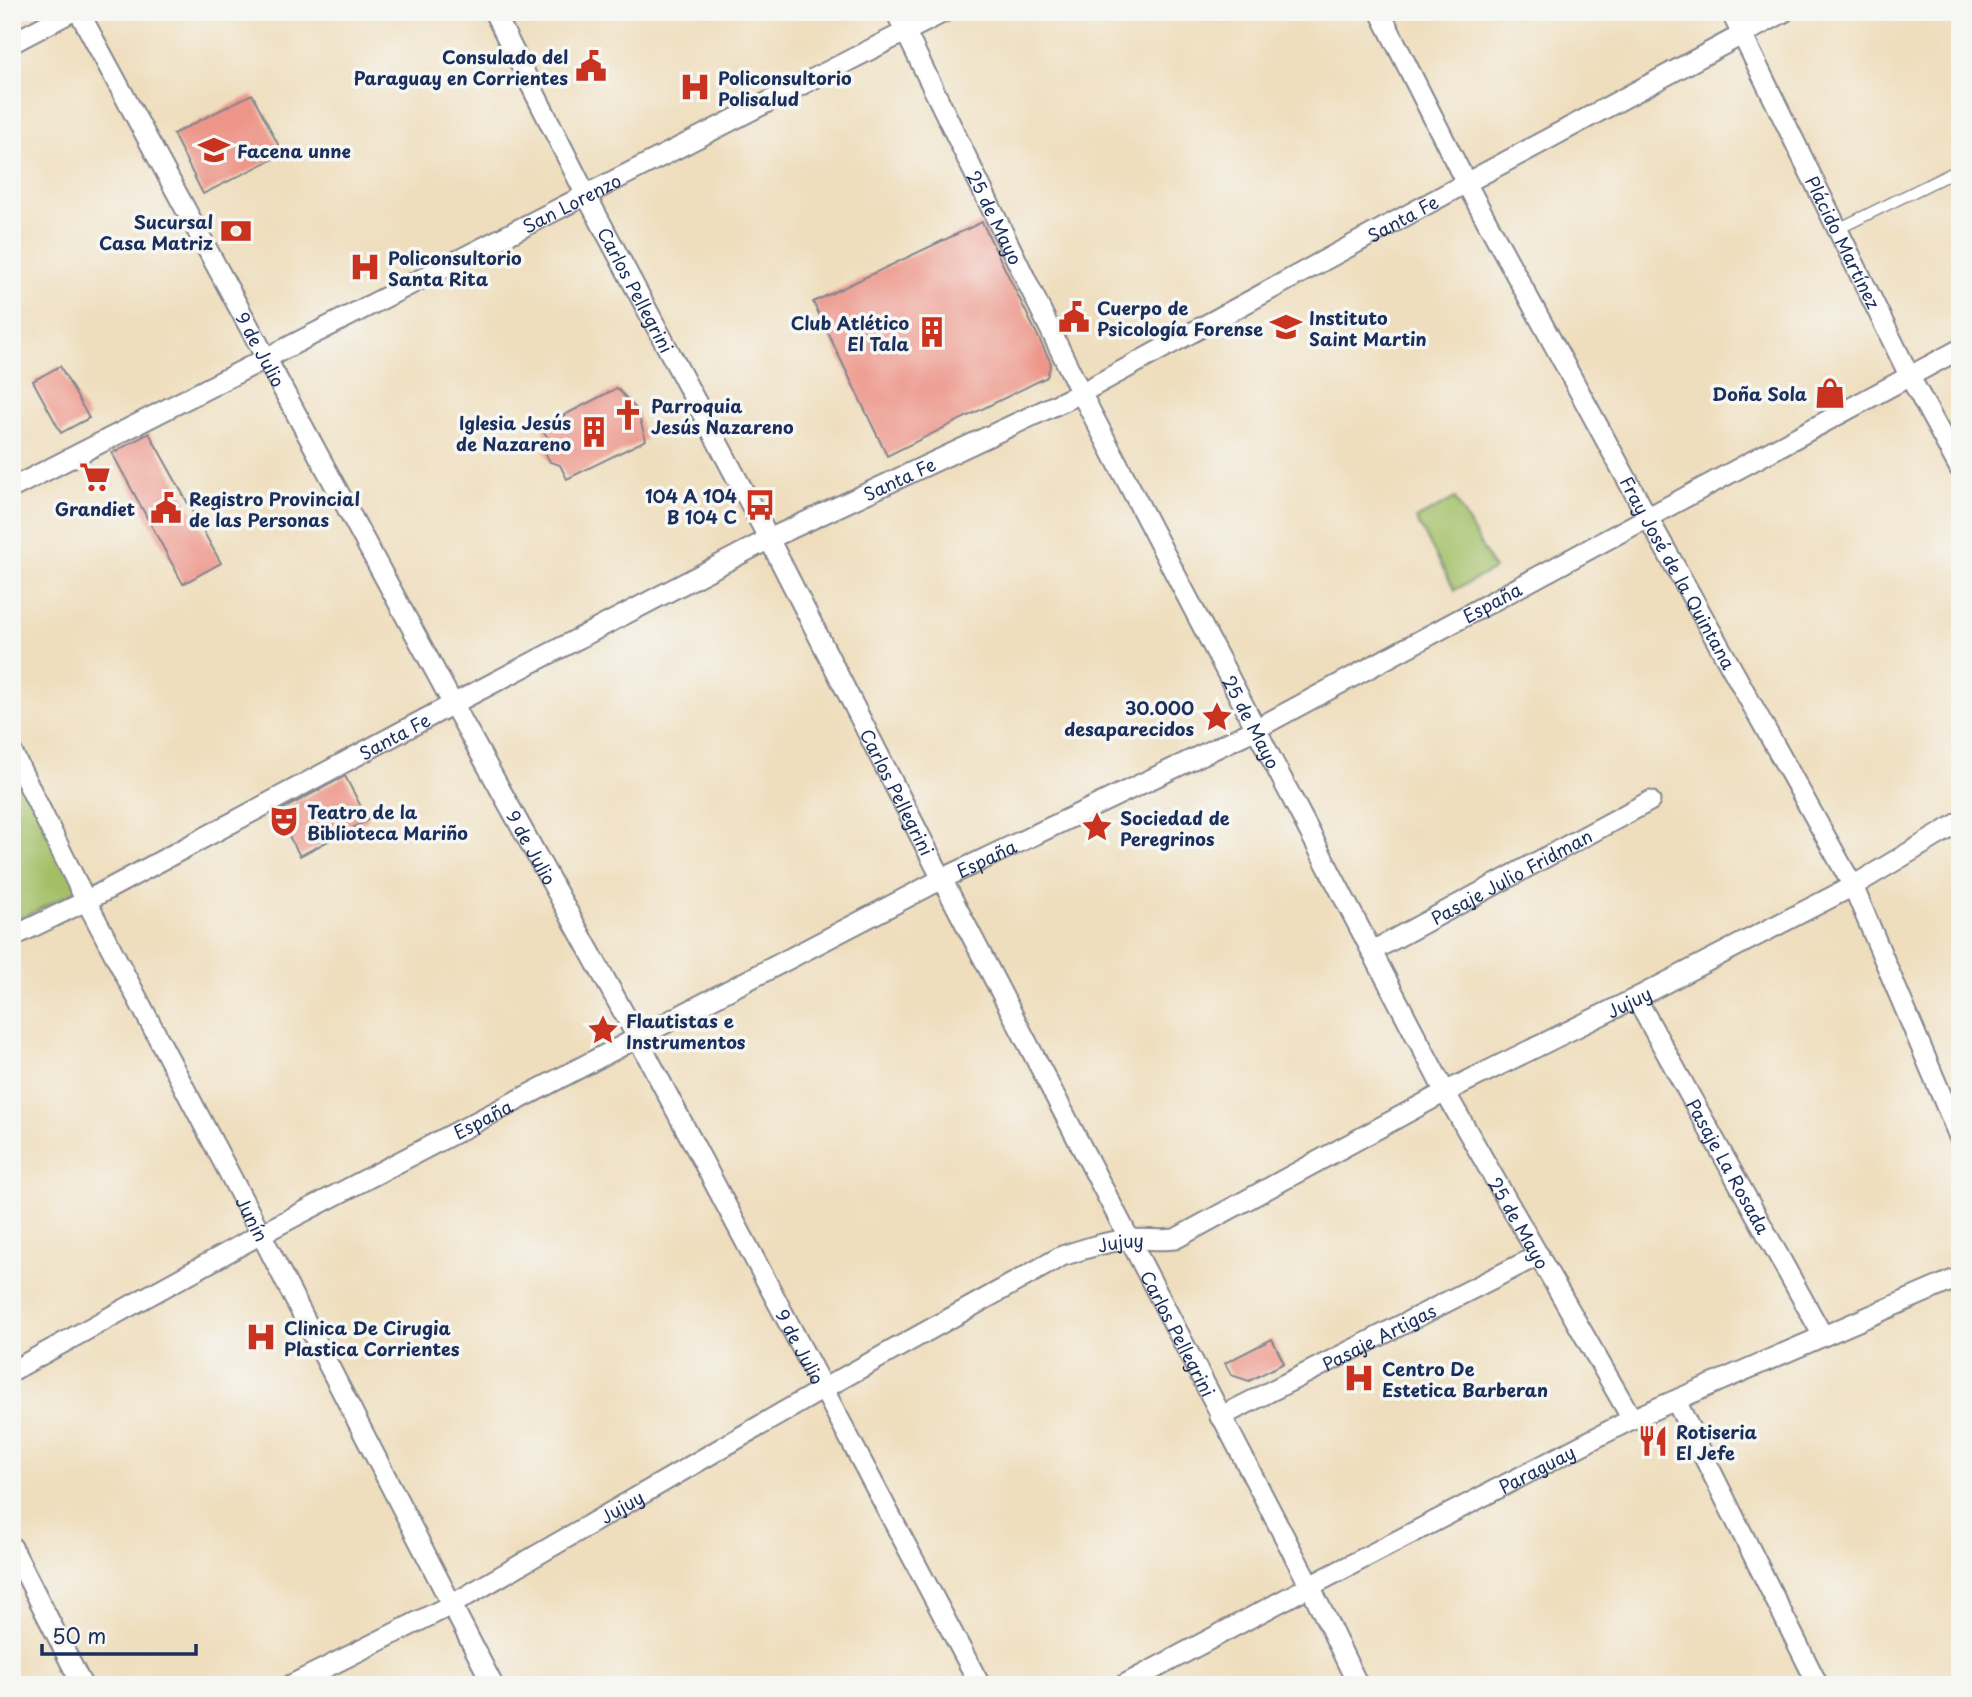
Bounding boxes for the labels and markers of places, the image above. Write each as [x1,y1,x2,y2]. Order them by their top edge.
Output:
place label: Consulado del Paraguay en Corrientes [354,43,568,91]
public building icon: Consulado del Paraguay en Corrientes [574,49,608,83]
place label: Policonsultorio Polisalud [718,64,852,112]
hospital icon: Policonsultorio Polisalud [678,70,712,104]
school or university icon: Facena unne [197,133,231,167]
place label: Facena unne [237,137,351,164]
place label: Sucursal Casa Matriz [99,208,213,256]
bank icon: Sucursal Casa Matriz [219,214,253,248]
place label: Policonsultorio Santa Rita [388,244,522,292]
hospital icon: Policonsultorio Santa Rita [348,250,382,284]
place label: Cuerpo de Psicología Forense [1097,294,1263,342]
public building icon: Cuerpo de Psicología Forense [1057,300,1091,334]
place label: Instituto Saint Martin [1309,304,1427,352]
place label: Club Atlético El Tala [791,309,909,357]
school or university icon: Instituto Saint Martin [1269,310,1303,344]
building icon: Club Atlético El Tala [915,315,949,349]
shop icon: Doña Sola [1813,376,1847,410]
place label: Doña Sola [1712,380,1807,407]
place label: Parroquia Jesús Nazareno [651,392,794,440]
church icon: Parroquia Jesús Nazareno [611,398,645,432]
place label: Iglesia Jesús de Nazareno [456,409,571,457]
building icon: Iglesia Jesús de Nazareno [577,415,611,449]
supermarket icon: Grandiet [78,460,112,494]
place label: 104 A 104 B 104 C [645,482,737,530]
place label: Registro Provincial de las Personas [189,485,360,533]
bus stop icon: 104 A 104 B 104 C [743,488,777,522]
public building icon: Registro Provincial de las Personas [149,491,183,525]
place label: Grandiet [55,495,136,522]
place label: 30.000 desaparecidos [1064,694,1194,742]
place icon: 30.000 desaparecidos [1200,700,1234,734]
place label: Teatro de la Biblioteca Mariño [307,798,468,846]
theatre icon: Teatro de la Biblioteca Mariño [267,804,301,838]
place label: Sociedad de Peregrinos [1120,804,1230,852]
place icon: Sociedad de Peregrinos [1080,810,1114,844]
place label: Flautistas e Instrumentos [626,1007,746,1055]
place icon: Flautistas e Instrumentos [586,1013,620,1047]
place label: Clinica De Cirugia Plastica Corrientes [284,1314,460,1362]
hospital icon: Clinica De Cirugia Plastica Corrientes [244,1320,278,1354]
place label: Centro De Estetica Barberan [1382,1355,1548,1403]
hospital icon: Centro De Estetica Barberan [1342,1361,1376,1395]
place label: Rotiseria El Jefe [1676,1418,1758,1466]
restaurant icon: Rotiseria El Jefe [1636,1424,1670,1458]

